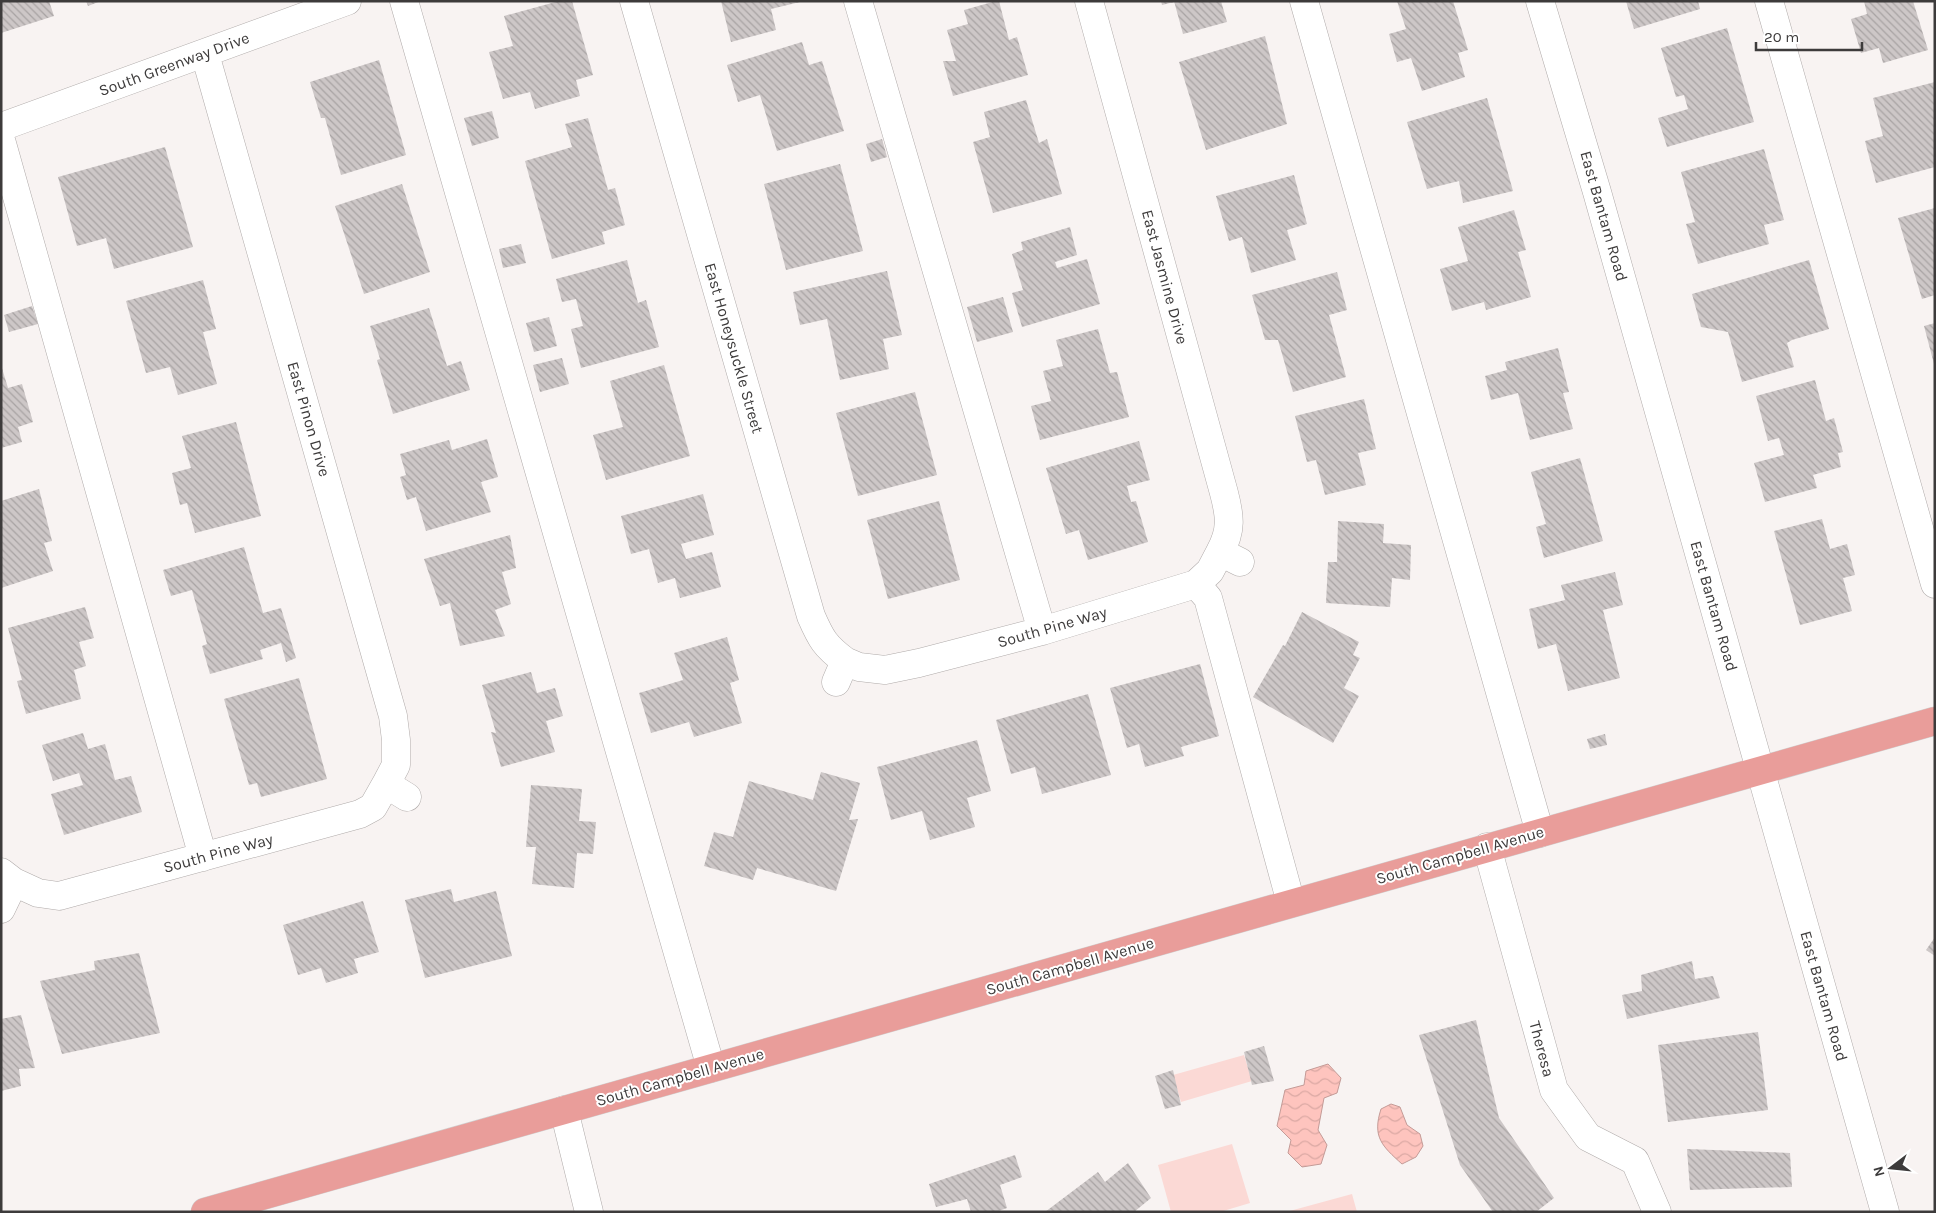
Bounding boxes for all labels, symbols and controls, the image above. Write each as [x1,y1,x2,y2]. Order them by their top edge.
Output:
scale bar [1756,20,1862,52]
street label: South Greenway Drive [96,28,252,100]
text: 20 m [1764,28,1799,46]
street label: East Bantam Road [1576,149,1632,283]
street label: East Jasmine Drive [1138,208,1192,346]
street label: East Honeysuckle Street [701,261,767,435]
street label: East Pinon Drive [283,359,335,479]
street label: East Bantam Road [1686,539,1742,673]
street label: South Pine Way [995,602,1109,652]
street label: South Campbell Avenue [1374,822,1546,888]
street label: South Pine Way [161,829,276,877]
street label: East Bantam Road [1796,929,1852,1063]
street label: South Campbell Avenue [984,933,1156,999]
street label: Theresa [1525,1019,1559,1079]
street label: South Campbell Avenue [594,1044,766,1110]
north arrow [1866,1143,1916,1193]
text: N [1869,1164,1889,1179]

